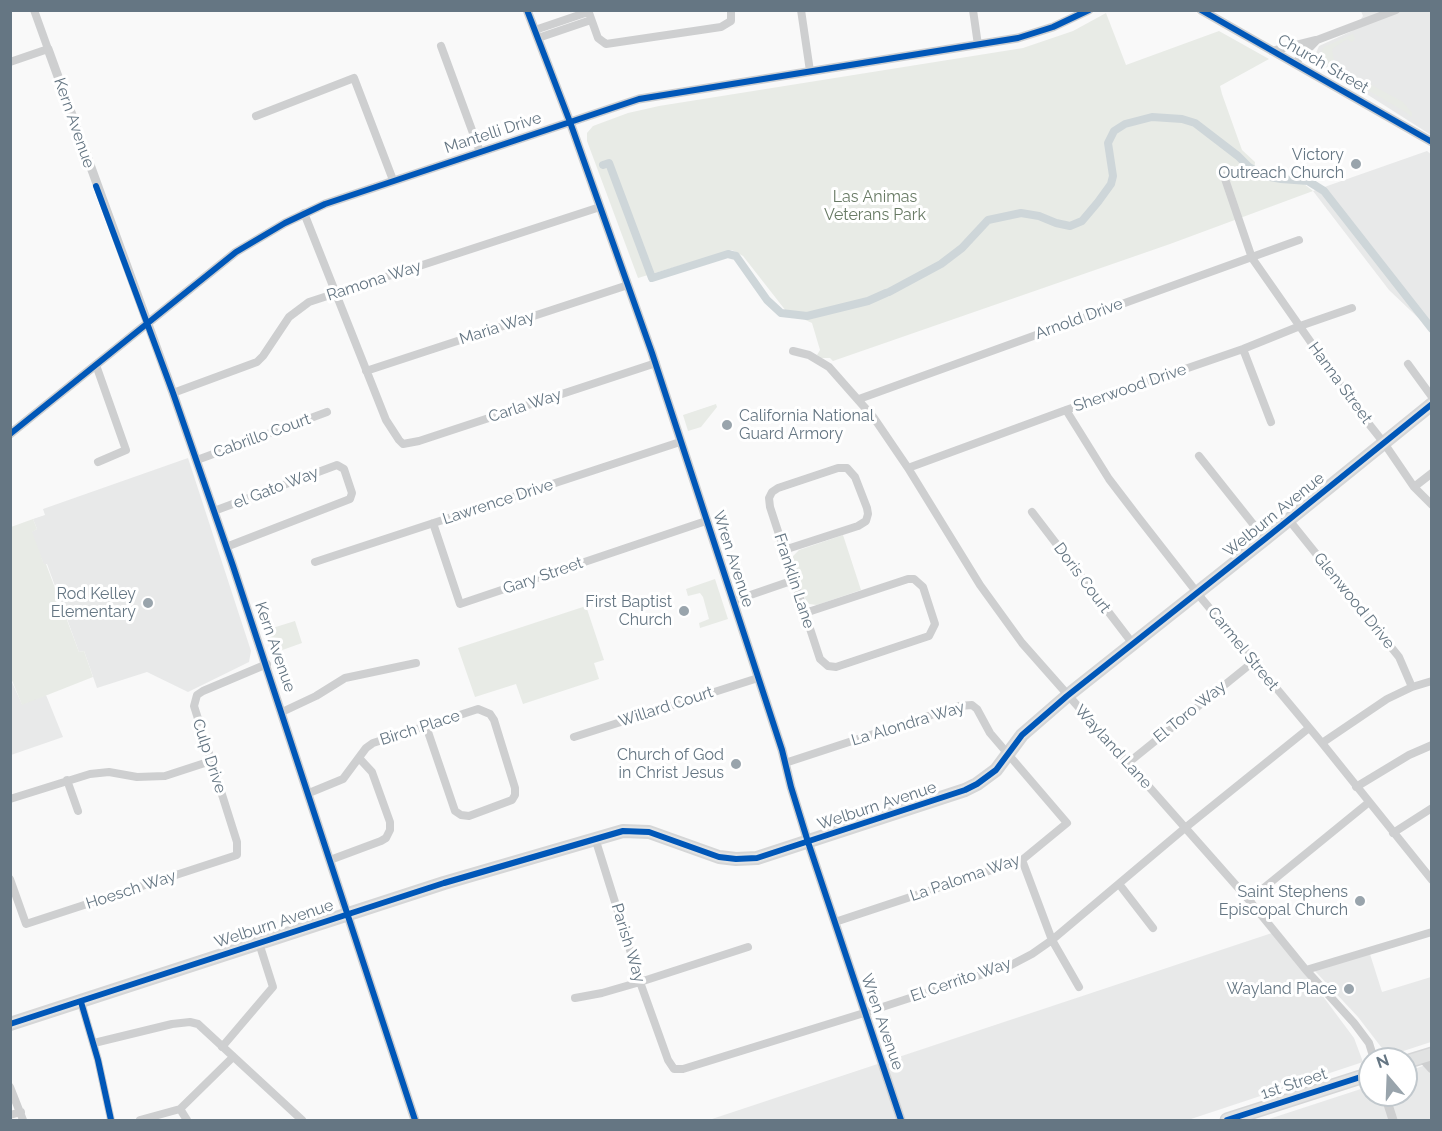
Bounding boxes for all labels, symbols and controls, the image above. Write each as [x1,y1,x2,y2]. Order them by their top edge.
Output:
street label: Church Street [1274,30,1372,98]
street label: Kern Avenue [50,75,98,171]
street label: Mantelli Drive [442,108,544,158]
place label: Victory Outreach Church [1218,145,1344,183]
marker: Victory Outreach Church [1349,157,1363,171]
park label: Las Animas Veterans Park [824,187,926,225]
street label: Ramona Way [324,257,424,305]
street label: Arnold Drive [1033,294,1125,344]
street label: Maria Way [457,307,537,349]
street label: Hanna Street [1304,338,1376,428]
street label: Sherwood Drive [1071,360,1189,416]
street label: Carla Way [486,385,564,427]
place label: California National Guard Armory [739,406,874,444]
street label: Cabrillo Court [211,410,313,462]
marker: California National Guard Armory [720,418,734,432]
street label: el Gato Way [231,463,321,513]
street label: Welburn Avenue [1220,469,1328,561]
street label: Lawrence Drive [440,475,556,529]
street label: Wren Avenue [708,508,758,610]
street label: Franklin Lane [770,531,818,631]
street label: Doris Court [1049,539,1115,617]
street label: Glenwood Drive [1309,549,1399,653]
street label: Gary Street [501,553,585,599]
place label: Rod Kelley Elementary [51,584,136,622]
place label: First Baptist Church [585,592,672,630]
marker: Rod Kelley Elementary [141,596,155,610]
street label: Kern Avenue [251,599,299,695]
street label: Carmel Street [1203,603,1283,695]
marker: First Baptist Church [677,604,691,618]
street label: El Toro Way [1150,677,1230,747]
street label: Willard Court [616,683,716,731]
street label: La Alondra Way [849,698,967,750]
street label: Wayland Lane [1070,701,1156,793]
street label: Birch Place [378,706,462,750]
street label: Culp Drive [188,716,230,796]
place label: Church of God in Christ Jesus [617,745,724,783]
marker: Church of God in Christ Jesus [729,757,743,771]
street label: Welburn Avenue [815,778,939,834]
street label: La Paloma Way [907,850,1023,906]
street label: Hoesch Way [84,866,178,914]
place label: Saint Stephens Episcopal Church [1219,882,1348,920]
marker: Saint Stephens Episcopal Church [1353,894,1367,908]
street label: Welburn Avenue [212,896,336,952]
street label: Parish Way [607,901,649,985]
street label: El Cerrito Way [908,954,1014,1006]
street label: Wren Avenue [857,971,907,1073]
place label: Wayland Place [1226,979,1337,999]
marker: Wayland Place [1342,982,1356,996]
north arrow [1358,1047,1418,1107]
text: N [1374,1050,1391,1072]
street label: 1st Street [1259,1064,1329,1104]

